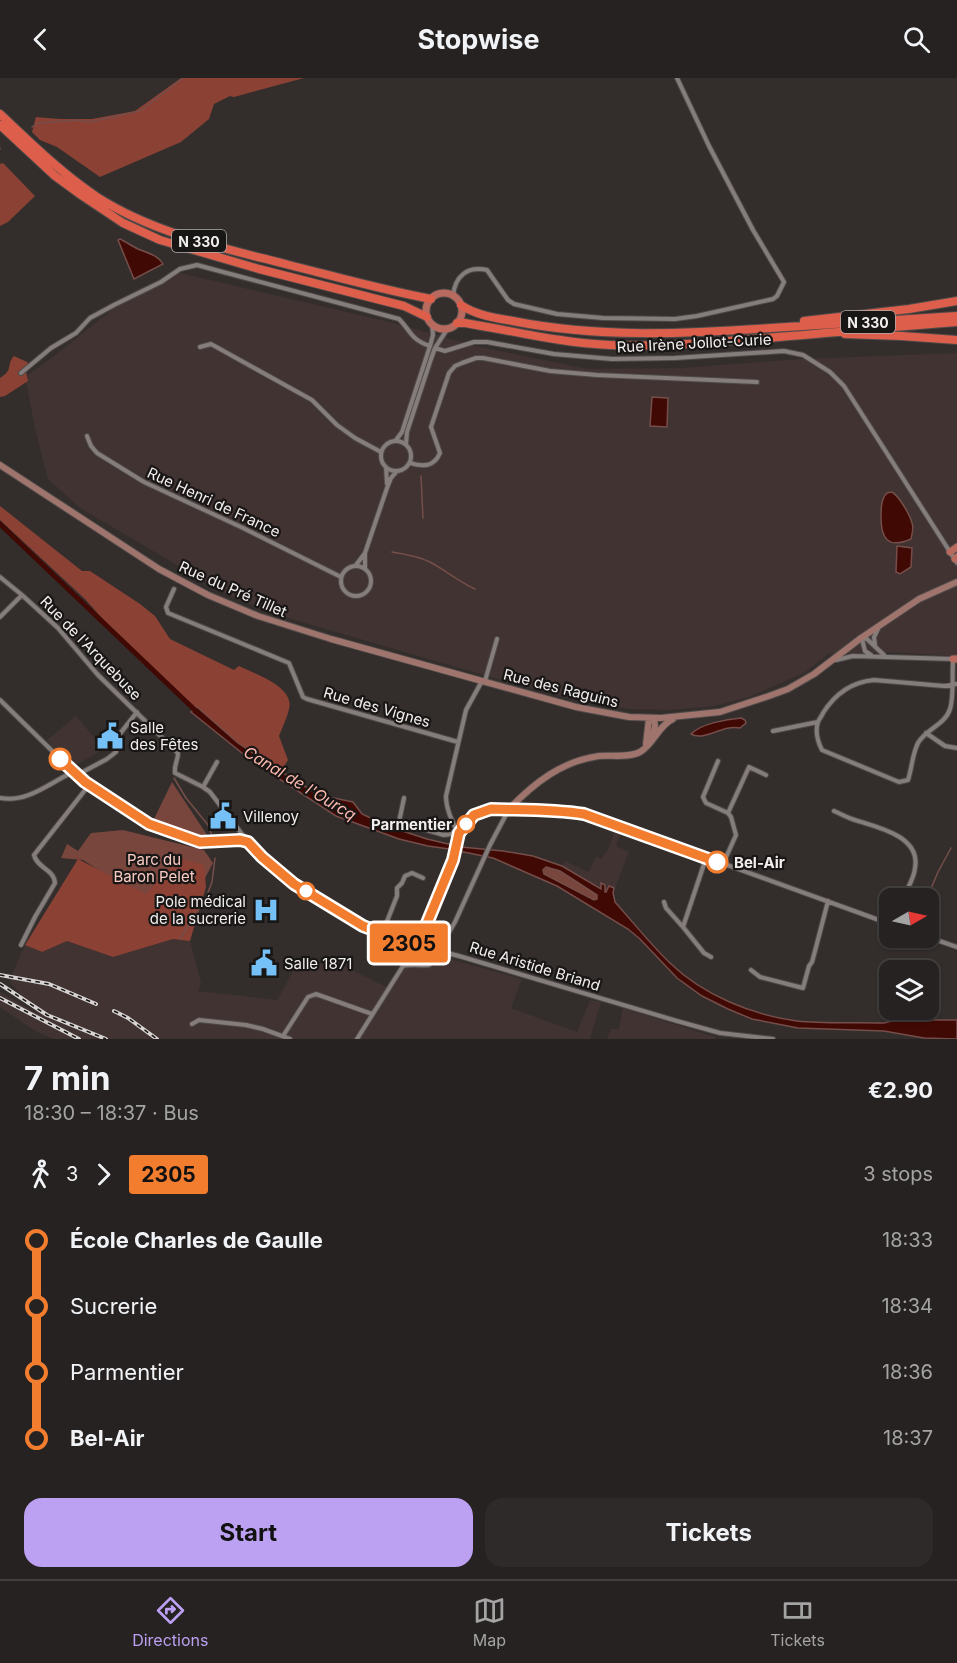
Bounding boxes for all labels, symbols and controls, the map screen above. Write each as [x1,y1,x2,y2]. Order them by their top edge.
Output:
icon: back [24,23,57,56]
text: Stopwise [418,23,540,56]
icon: search [900,23,933,56]
road number: N 330 [172,230,226,252]
road number: N 330 [841,311,895,333]
street label: Rue Irène Jollot-Curie [616,329,772,357]
street label: Rue Henri de France [144,463,284,541]
street label: Rue du Pré Tillet [176,557,290,621]
street label: Rue de l'Arquebuse [36,592,146,704]
street label: Rue des Raguins [501,665,621,712]
street label: Rue des Vignes [321,683,433,731]
place label: Salle des Fêtes [130,718,199,754]
public building icon: Salle des Fêtes [95,721,125,751]
water label: Canal de l'Ourcq [240,742,360,825]
unlabelled marker [49,748,71,770]
public building icon: Villenoy [208,801,238,831]
place label: Villenoy [243,807,300,826]
place label: Parmentier [371,815,452,834]
marker: Parmentier [457,815,475,833]
park label: Parc du Baron Pelet [113,850,195,886]
marker: Bel-Air [706,851,728,873]
place label: Bel-Air [734,853,785,872]
unlabelled marker [297,882,315,900]
north arrow [879,888,939,948]
map controls [879,888,939,1020]
place label: Pole médical de la sucrerie [150,892,246,928]
hospital icon: Pole médical de la sucrerie [251,895,281,925]
line badge: 2305 [367,924,451,962]
text: 2305 [382,931,436,956]
street label: Rue Aristide Briand [467,937,603,995]
public building icon: Salle 1871 [249,948,279,978]
place label: Salle 1871 [284,954,352,973]
button: layers [879,960,939,1020]
text: 7 min [24,1058,111,1098]
text: €2.90 [868,1077,933,1103]
text: 18:30 – 18:37 · Bus [24,1101,199,1125]
icon: walk [24,1158,57,1191]
icon: forward [87,1158,120,1191]
text: 3 [66,1162,78,1186]
text: 2305 [141,1162,196,1187]
text: 3 stops [863,1162,933,1186]
text: École Charles de Gaulle [70,1227,323,1253]
text: 18:33 [882,1228,933,1252]
text: Sucrerie [70,1293,157,1319]
text: 18:34 [881,1294,933,1318]
text: Parmentier [70,1359,184,1385]
text: 18:36 [882,1360,933,1384]
text: Bel-Air [70,1425,145,1451]
text: 18:37 [883,1426,933,1450]
button: Start [24,1498,473,1567]
button: Tickets [485,1498,933,1567]
tab: Directions [132,1594,208,1650]
tab: Map [473,1594,506,1650]
tab: Tickets [770,1594,825,1650]

